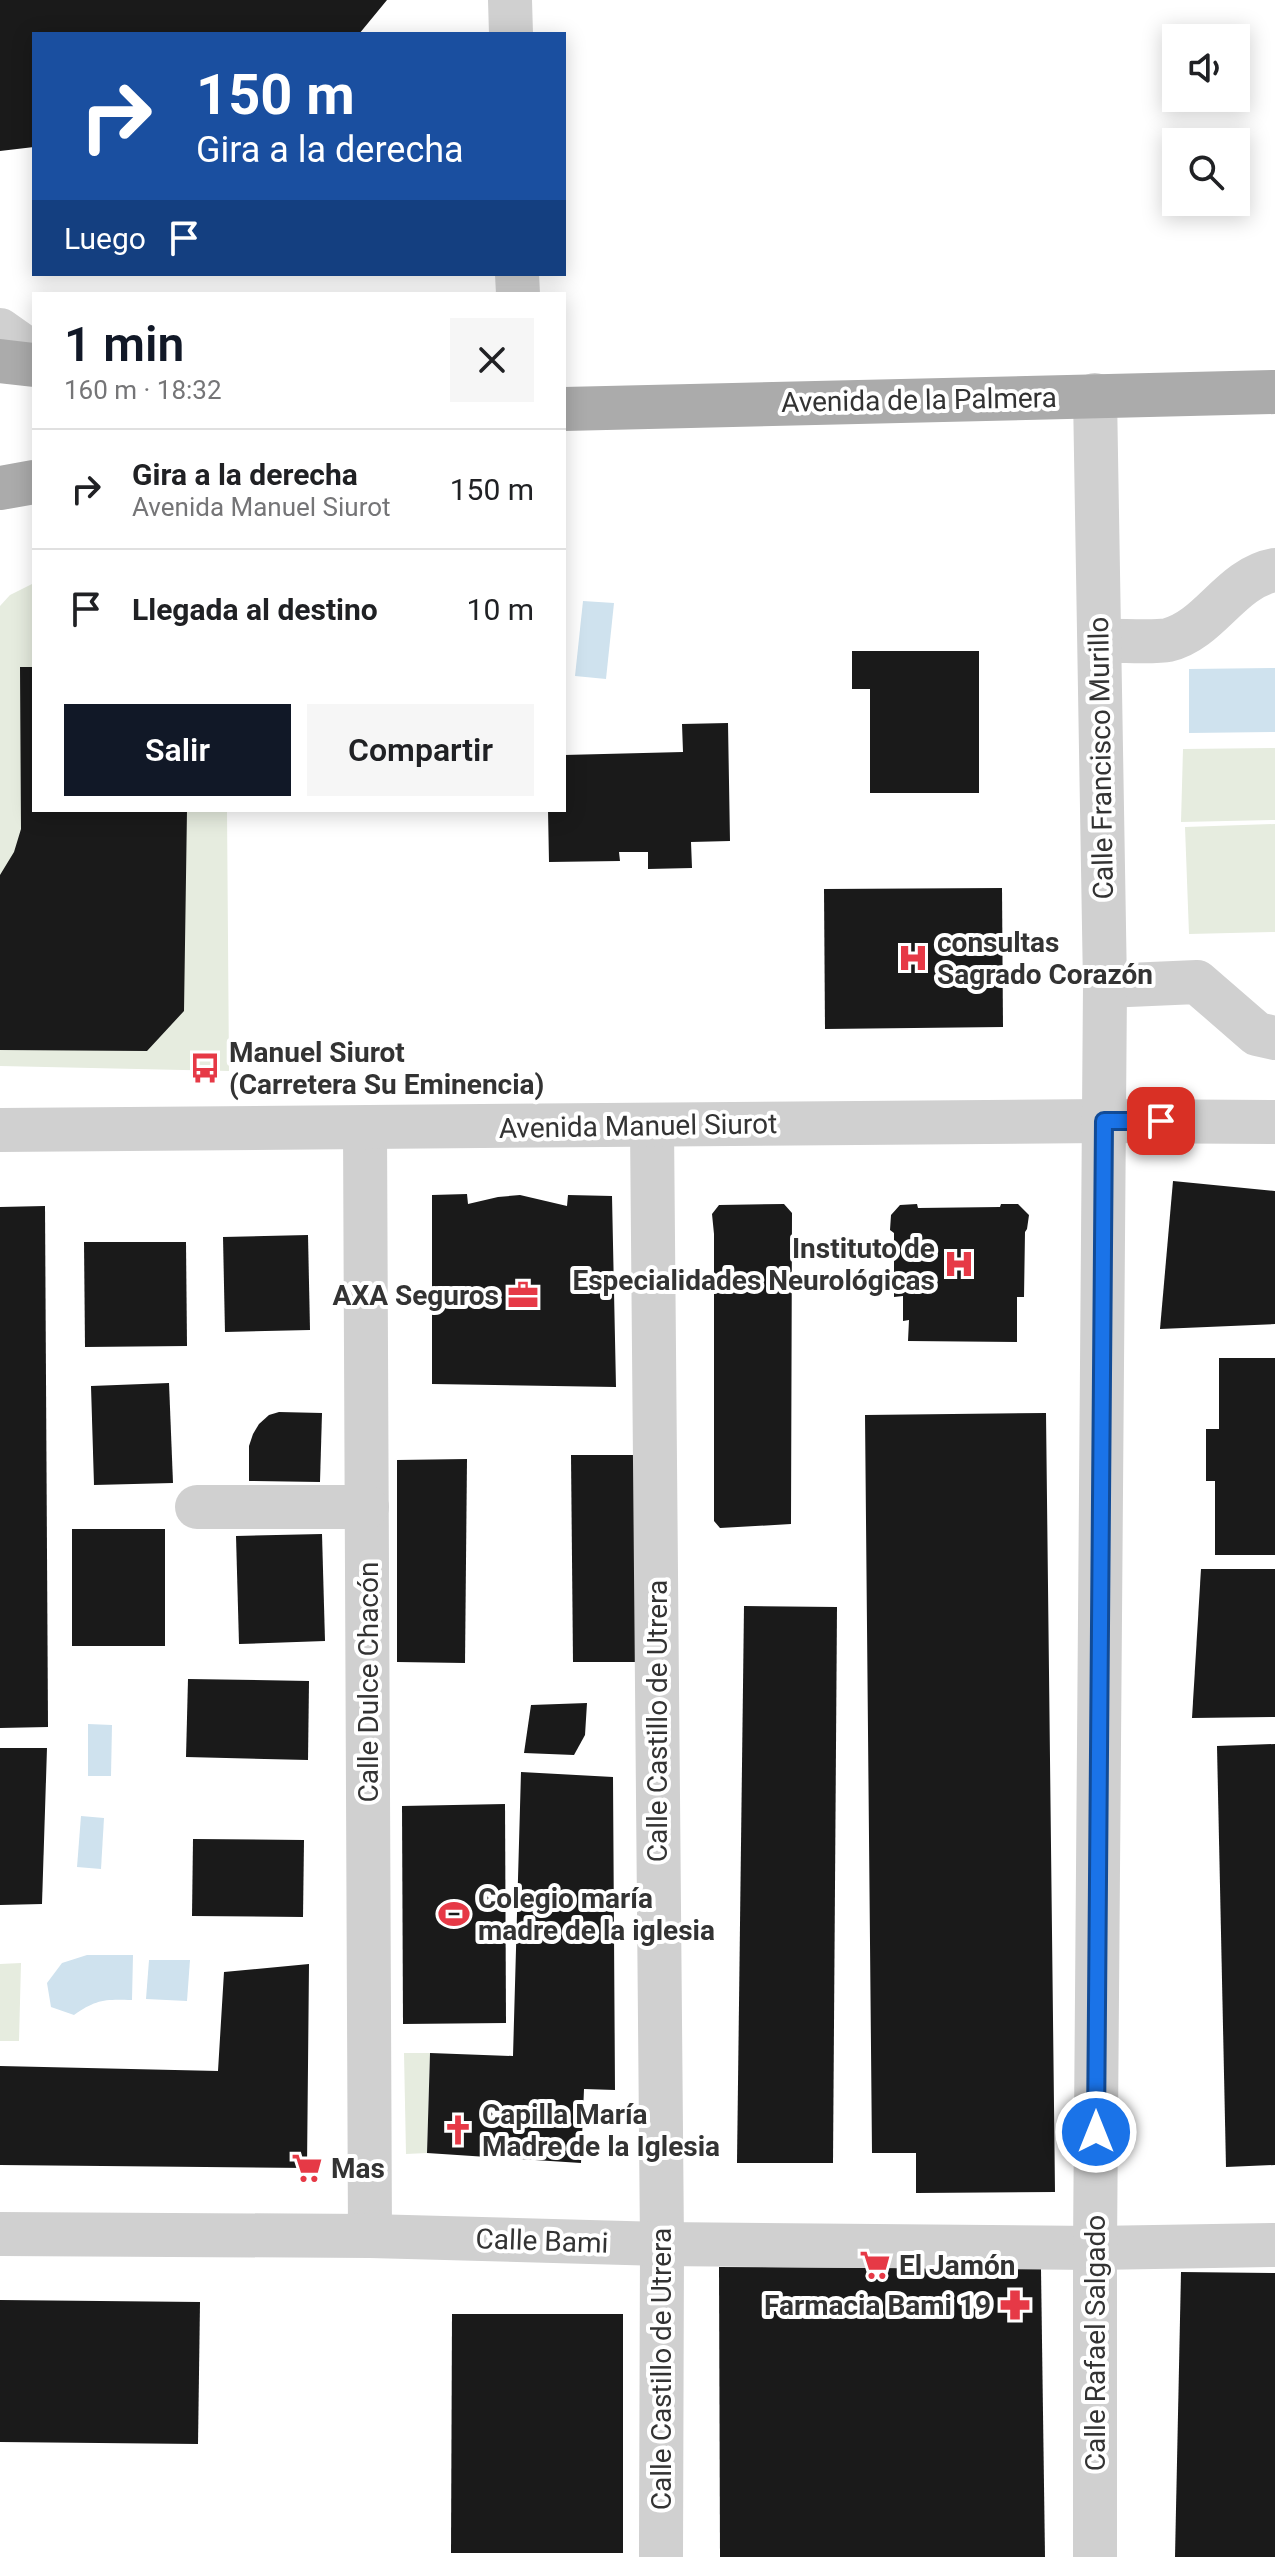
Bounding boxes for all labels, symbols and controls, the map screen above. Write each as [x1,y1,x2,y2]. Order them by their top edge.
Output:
map controls [1162,24,1250,216]
button: sound [1162,24,1250,112]
text: 150 m [196,62,355,128]
icon: right [64,64,168,168]
button: search [1162,128,1250,216]
text: Gira a la derecha [196,129,464,171]
icon: arrive [162,216,206,260]
text: Luego [64,221,146,256]
text: 1 min [64,316,184,373]
button: close [450,318,534,402]
text: 160 m · 18:32 [64,375,222,405]
street label: Avenida de la Palmera [781,381,1057,419]
text: Gira a la derecha [132,457,358,492]
icon: right [64,467,108,511]
text: 150 m [450,472,534,507]
text: Avenida Manuel Siurot [132,492,391,522]
icon: arrive [64,587,108,631]
text: Llegada al destino [132,592,378,627]
text: 10 m [467,592,534,627]
street label: Calle Francisco Murillo [1082,616,1120,900]
button: Salir [64,704,291,796]
button: Compartir [307,704,534,796]
place label: consultas Sagrado Corazón [937,926,1153,991]
hospital icon: consultas Sagrado Corazón [896,941,930,975]
place label: Manuel Siurot (Carretera Su Eminencia) [229,1036,544,1101]
bus stop icon: Manuel Siurot (Carretera Su Eminencia) [188,1051,222,1085]
pin [1127,1087,1195,1155]
icon: arrive [1139,1099,1183,1143]
street label: Avenida Manuel Siurot [499,1107,777,1145]
place label: Instituto de Especialidades Neurológicas [572,1232,935,1297]
hospital icon: Instituto de Especialidades Neurológicas [942,1247,976,1281]
office icon: AXA Seguros [506,1278,540,1312]
place label: AXA Seguros [333,1279,499,1312]
street label: Calle Dulce Chacón [352,1562,385,1802]
street label: Calle Castillo de Utrera [641,1580,674,1862]
place label: Colegio maría madre de la iglesia [478,1882,715,1947]
sports icon: Colegio maría madre de la iglesia [437,1897,471,1931]
position arrow [1054,2090,1138,2174]
place label: Capilla María Madre de la Iglesia [482,2098,720,2163]
church icon: Capilla María Madre de la Iglesia [441,2113,475,2147]
supermarket icon: Mas [290,2151,324,2185]
place label: Mas [331,2152,385,2185]
street label: Calle Rafael Salgado [1079,2215,1112,2471]
street label: Calle Bami [475,2222,609,2260]
street label: Calle Castillo de Utrera [645,2228,678,2510]
supermarket icon: El Jamón [858,2248,892,2282]
place label: El Jamón [899,2249,1016,2282]
pharmacy icon: Farmacia Bami 19 [998,2288,1032,2322]
place label: Farmacia Bami 19 [764,2289,991,2322]

